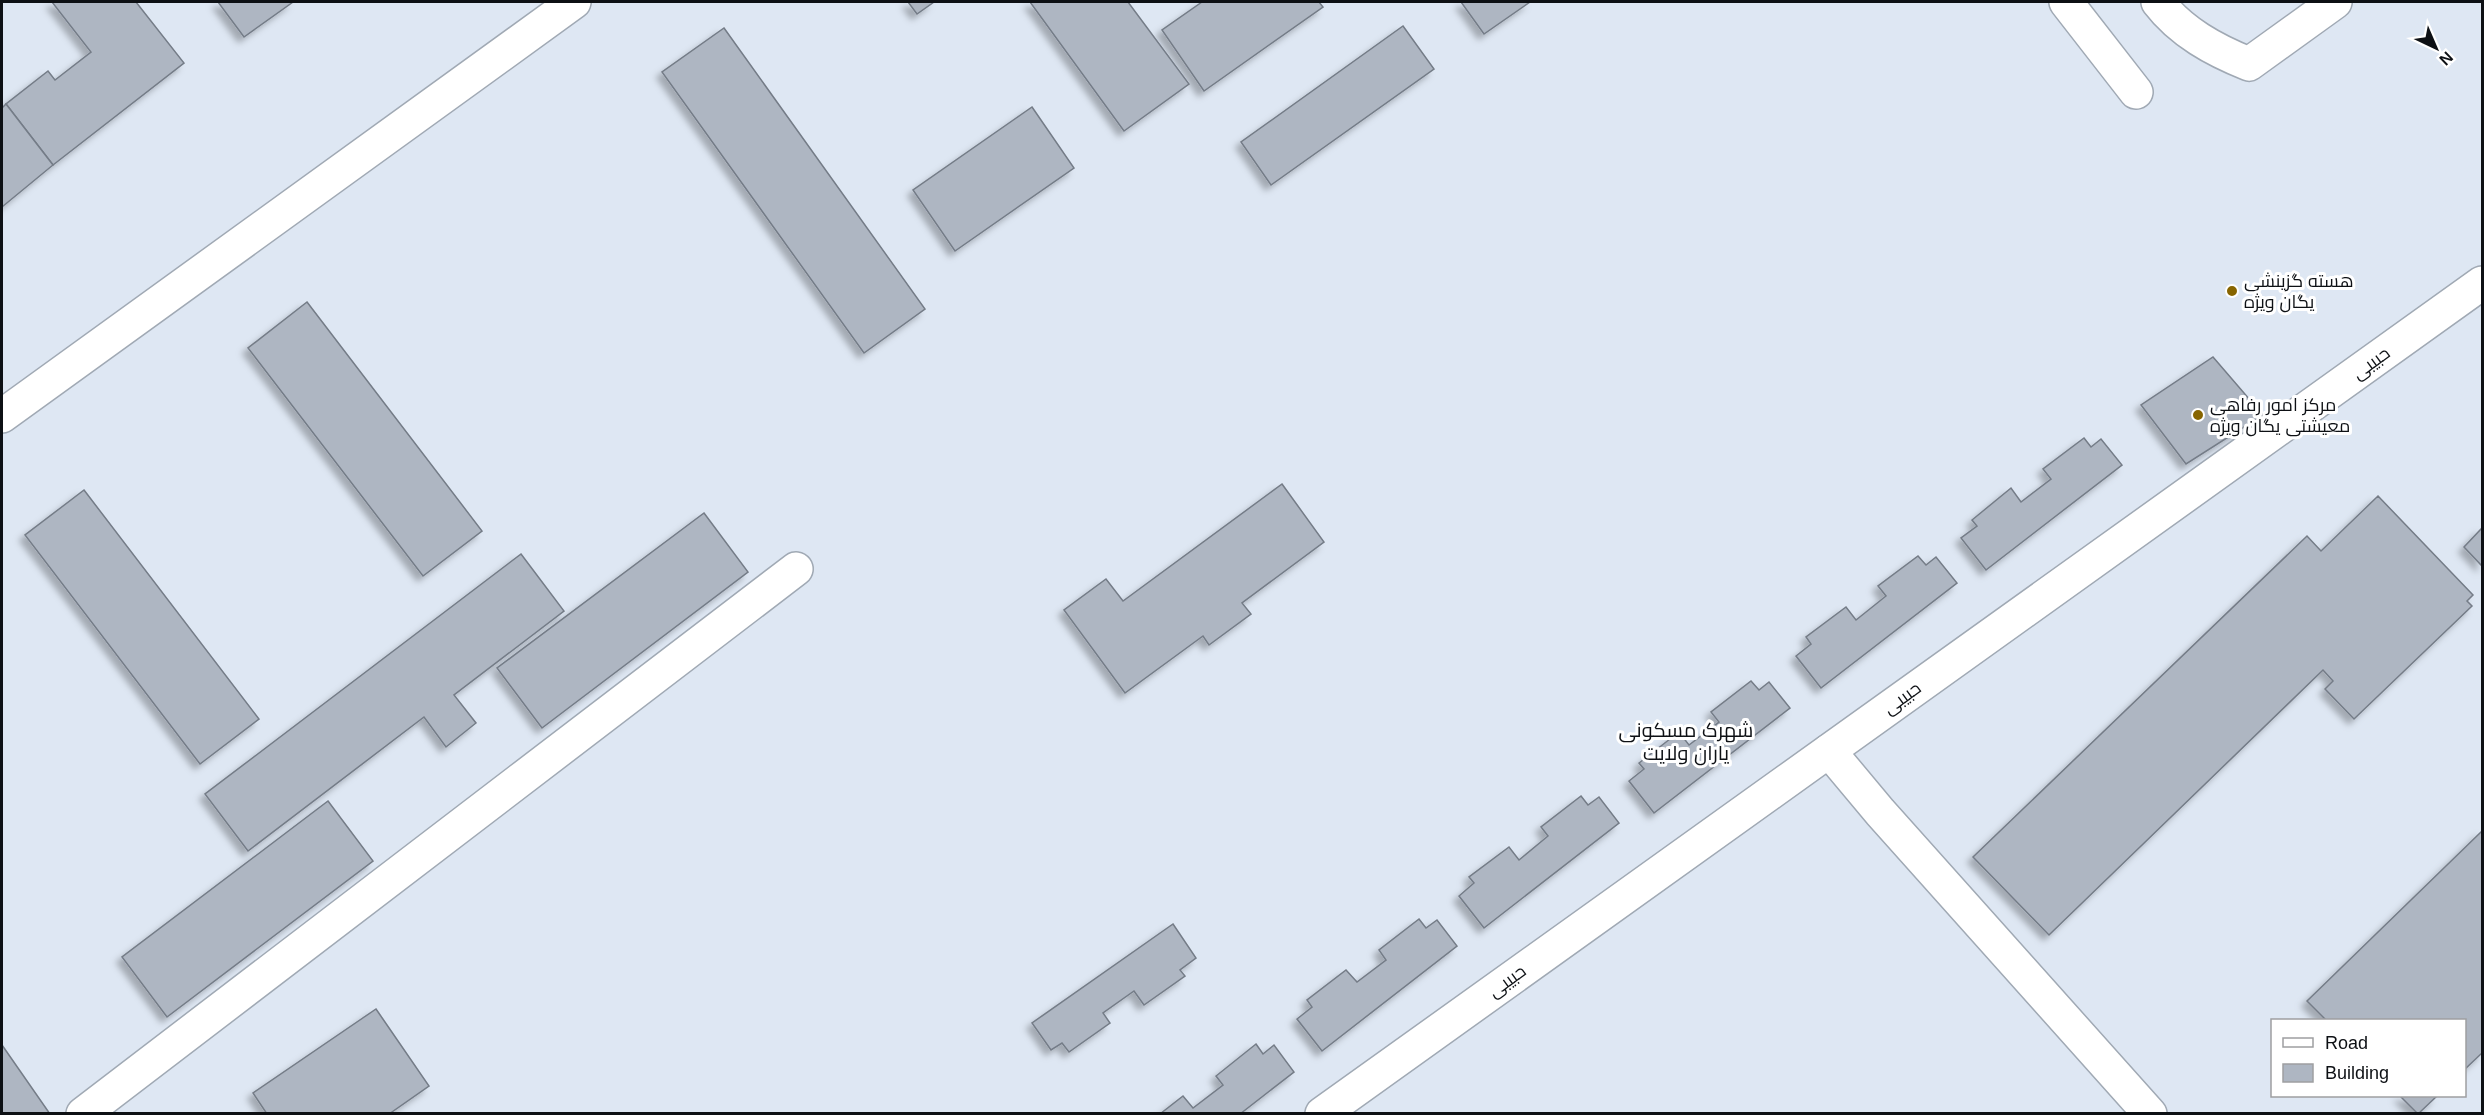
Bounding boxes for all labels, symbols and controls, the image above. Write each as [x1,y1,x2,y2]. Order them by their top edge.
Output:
north arrow [2406,18,2466,78]
text: N [2436,48,2456,69]
place label: هسته گزینشی یگان ویژه [2244,271,2354,313]
marker: هسته گزینشی یگان ویژه [2225,284,2239,298]
street label: حبیبی [2348,343,2394,384]
place label: مرکز امور رفاهی معیشتی یگان ویژه [2210,395,2350,437]
marker: مرکز امور رفاهی معیشتی یگان ویژه [2191,408,2205,422]
street label: حبیبی [1879,678,1925,719]
district label: شهرک مسکونی یاران ولایت [1619,719,1753,766]
street label: حبیبی [1484,961,1530,1002]
legend [2271,1019,2466,1097]
text: Road [2325,1033,2368,1053]
text: Building [2325,1063,2389,1083]

